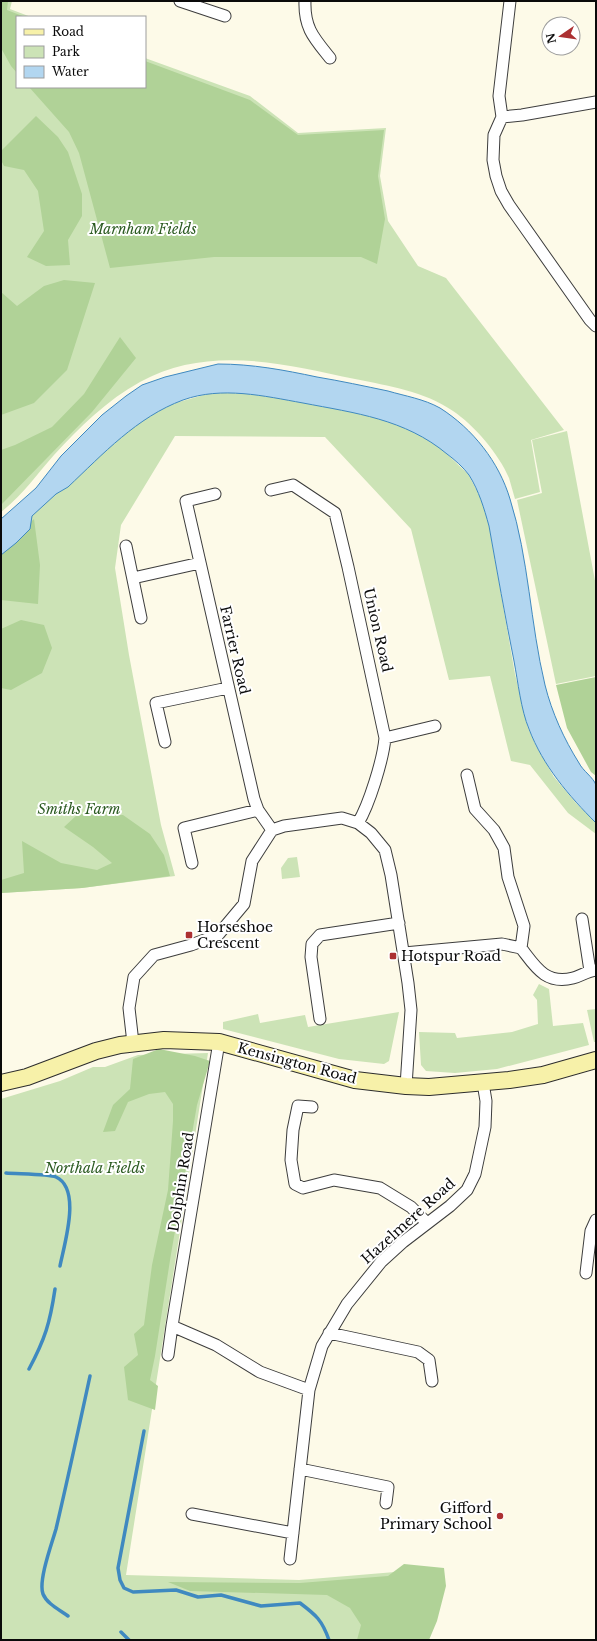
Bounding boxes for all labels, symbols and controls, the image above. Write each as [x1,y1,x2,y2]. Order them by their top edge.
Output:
legend [16,16,146,88]
north arrow [541,16,581,56]
text: Road [52,24,84,39]
text: N [543,31,559,45]
text: Park [52,44,80,59]
text: Water [51,64,89,79]
park label: Marnham Fields [88,220,197,238]
street label: Union Road [360,586,397,675]
street label: Farrier Road [216,604,254,697]
park label: Smiths Farm [38,800,120,818]
place label: Horseshoe Crescent [197,918,273,952]
marker: Horseshoe Crescent [184,930,194,940]
place label: Hotspur Road [401,947,501,965]
marker: Hotspur Road [388,951,398,961]
street label: Kensington Road [235,1038,359,1088]
street label: Dolphin Road [164,1130,198,1233]
park label: Northala Fields [44,1159,145,1177]
street label: Hazelmere Road [357,1174,459,1268]
place label: Gifford Primary School [380,1499,493,1533]
marker: Gifford Primary School [495,1511,505,1521]

